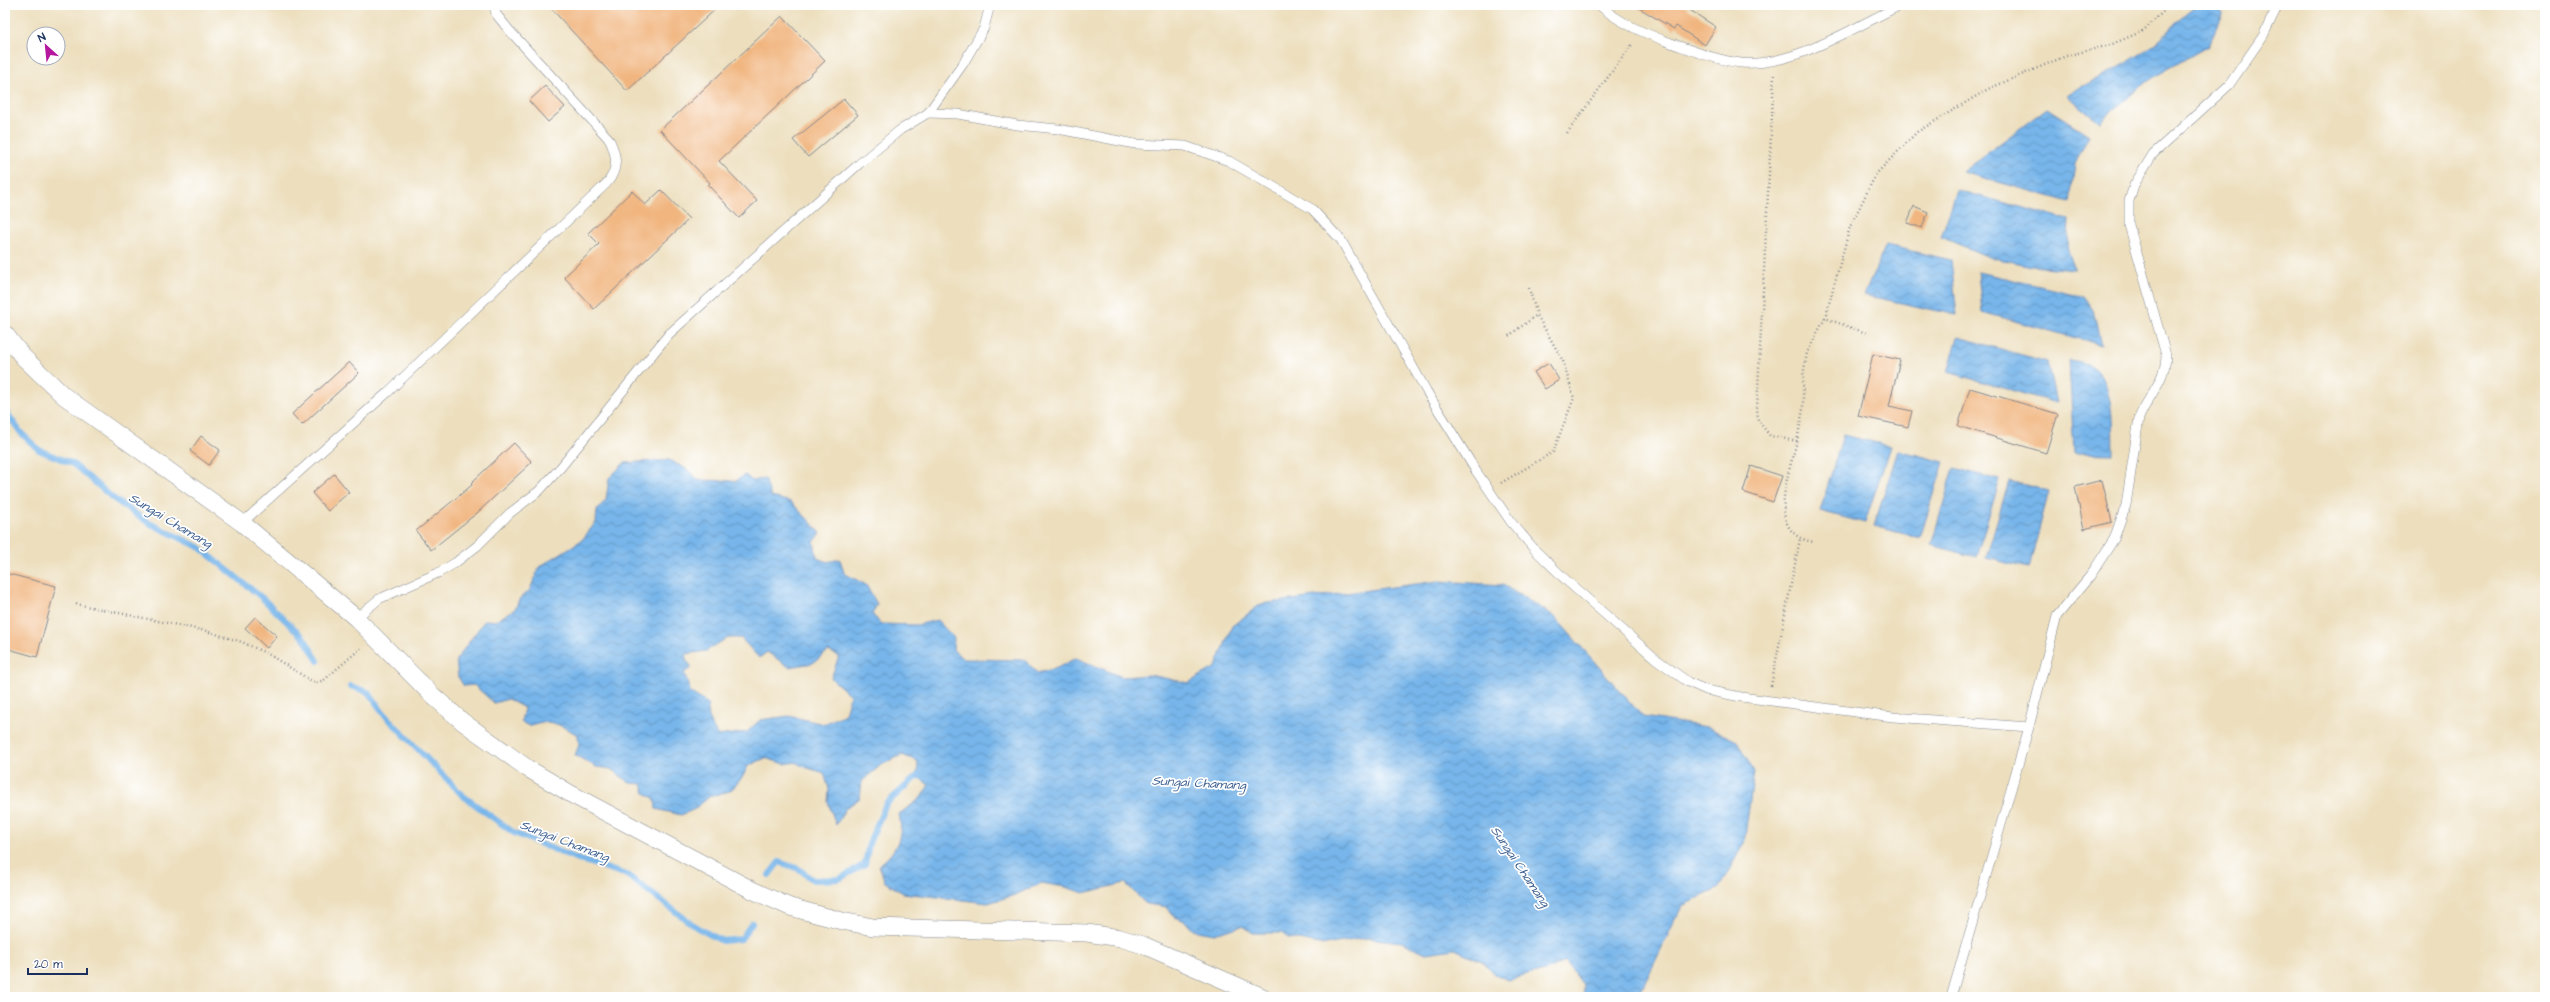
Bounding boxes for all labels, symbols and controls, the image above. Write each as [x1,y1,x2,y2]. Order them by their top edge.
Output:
north arrow [26,26,66,66]
text: N [35,29,48,46]
water label: Sungai Chamang [125,489,217,554]
water label: Sungai Chamang [1151,772,1248,796]
water label: Sungai Chamang [517,816,613,868]
water label: Sungai Chamang [1486,823,1555,912]
scale bar [28,950,87,976]
text: 20 m [34,956,63,973]

